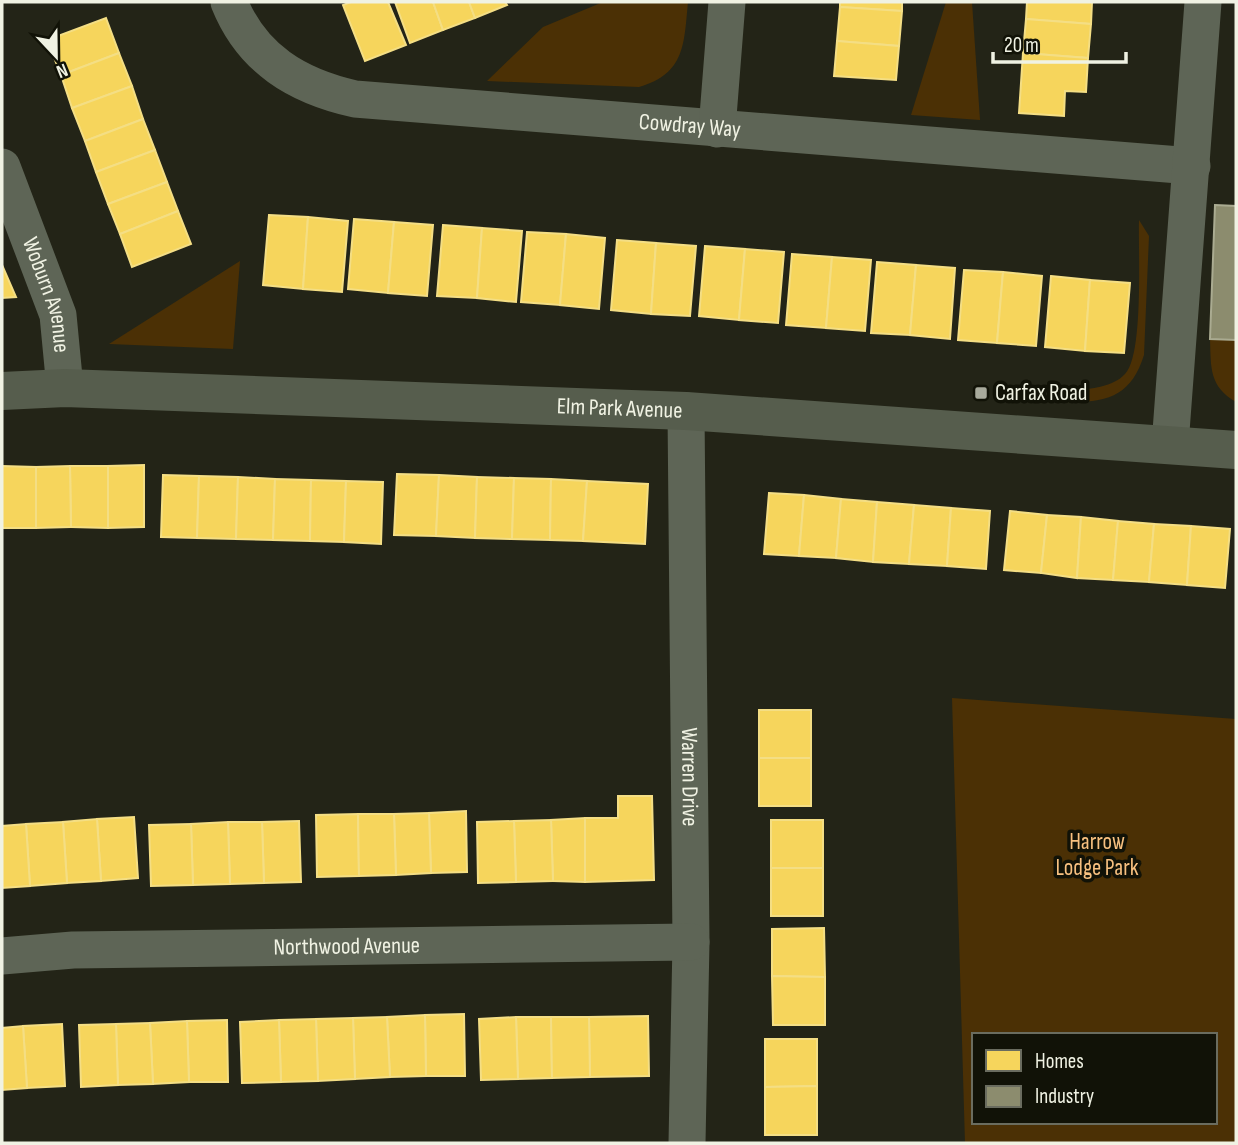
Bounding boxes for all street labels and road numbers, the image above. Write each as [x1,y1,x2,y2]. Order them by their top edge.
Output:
street label: Cowdray Way [638,108,742,144]
street label: Woburn Avenue [16,233,76,354]
street label: Elm Park Avenue [556,392,683,425]
street label: Warren Drive [675,727,704,827]
street label: Northwood Avenue [273,932,420,961]

